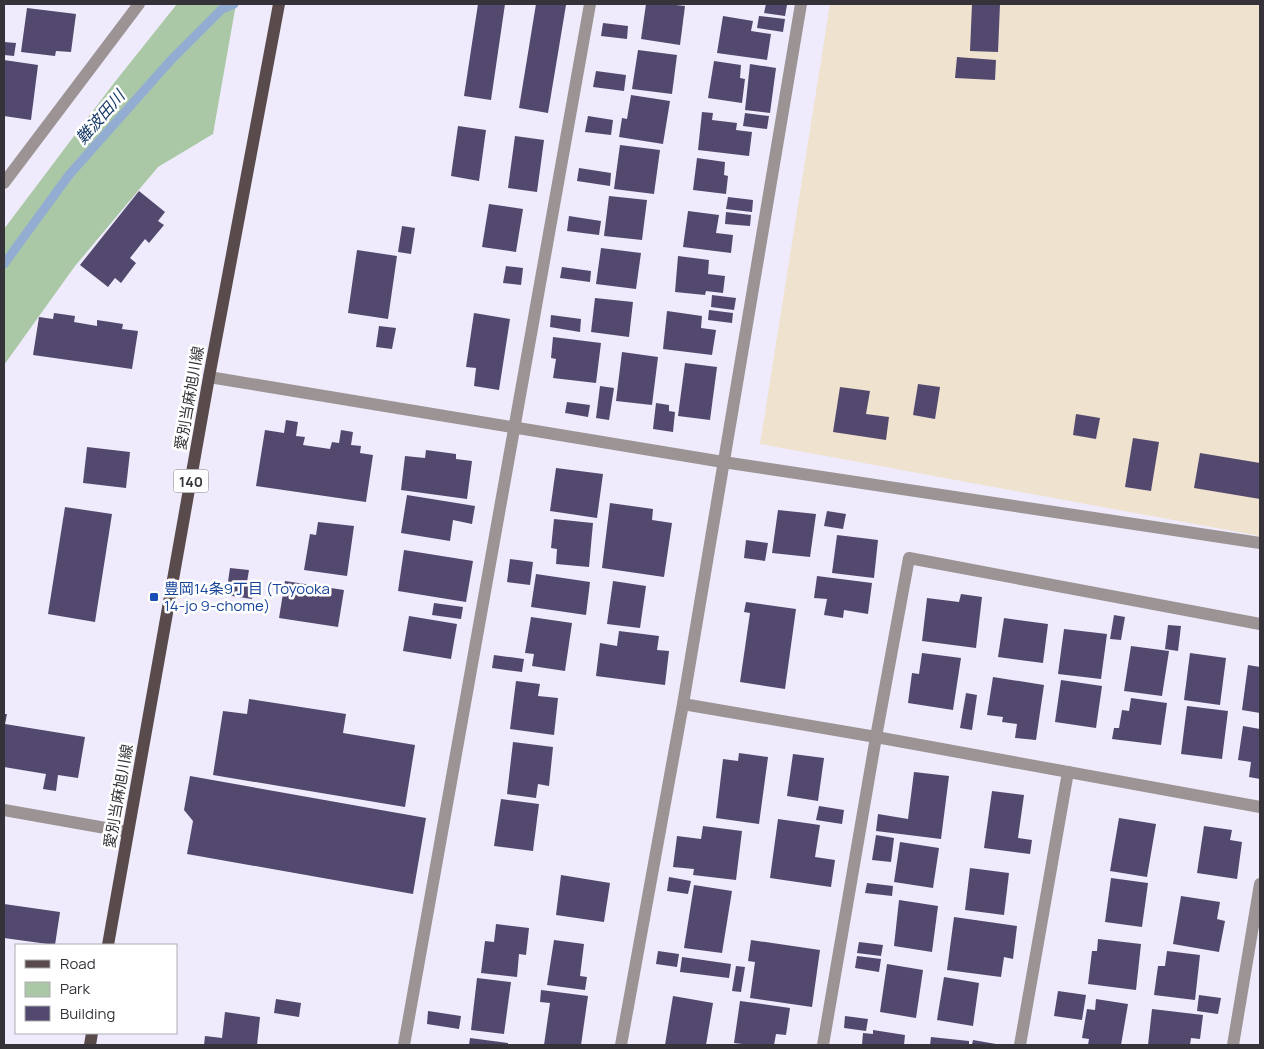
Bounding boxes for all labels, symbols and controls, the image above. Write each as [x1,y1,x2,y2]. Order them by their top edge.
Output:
water label: 難波田川 [71,84,131,148]
street label: 愛別当麻旭川線 [170,344,208,452]
road number: 140 [174,470,208,492]
place label: 豊岡14条9丁目 (Toyooka 14-jo 9-chome) [164,578,330,616]
marker: 豊岡14条9丁目 (Toyooka 14-jo 9-chome) [148,591,160,603]
street label: 愛別当麻旭川線 [99,742,137,850]
legend [15,944,178,1034]
text: Road [60,953,96,974]
text: Park [60,978,90,999]
text: Building [60,1003,115,1024]

